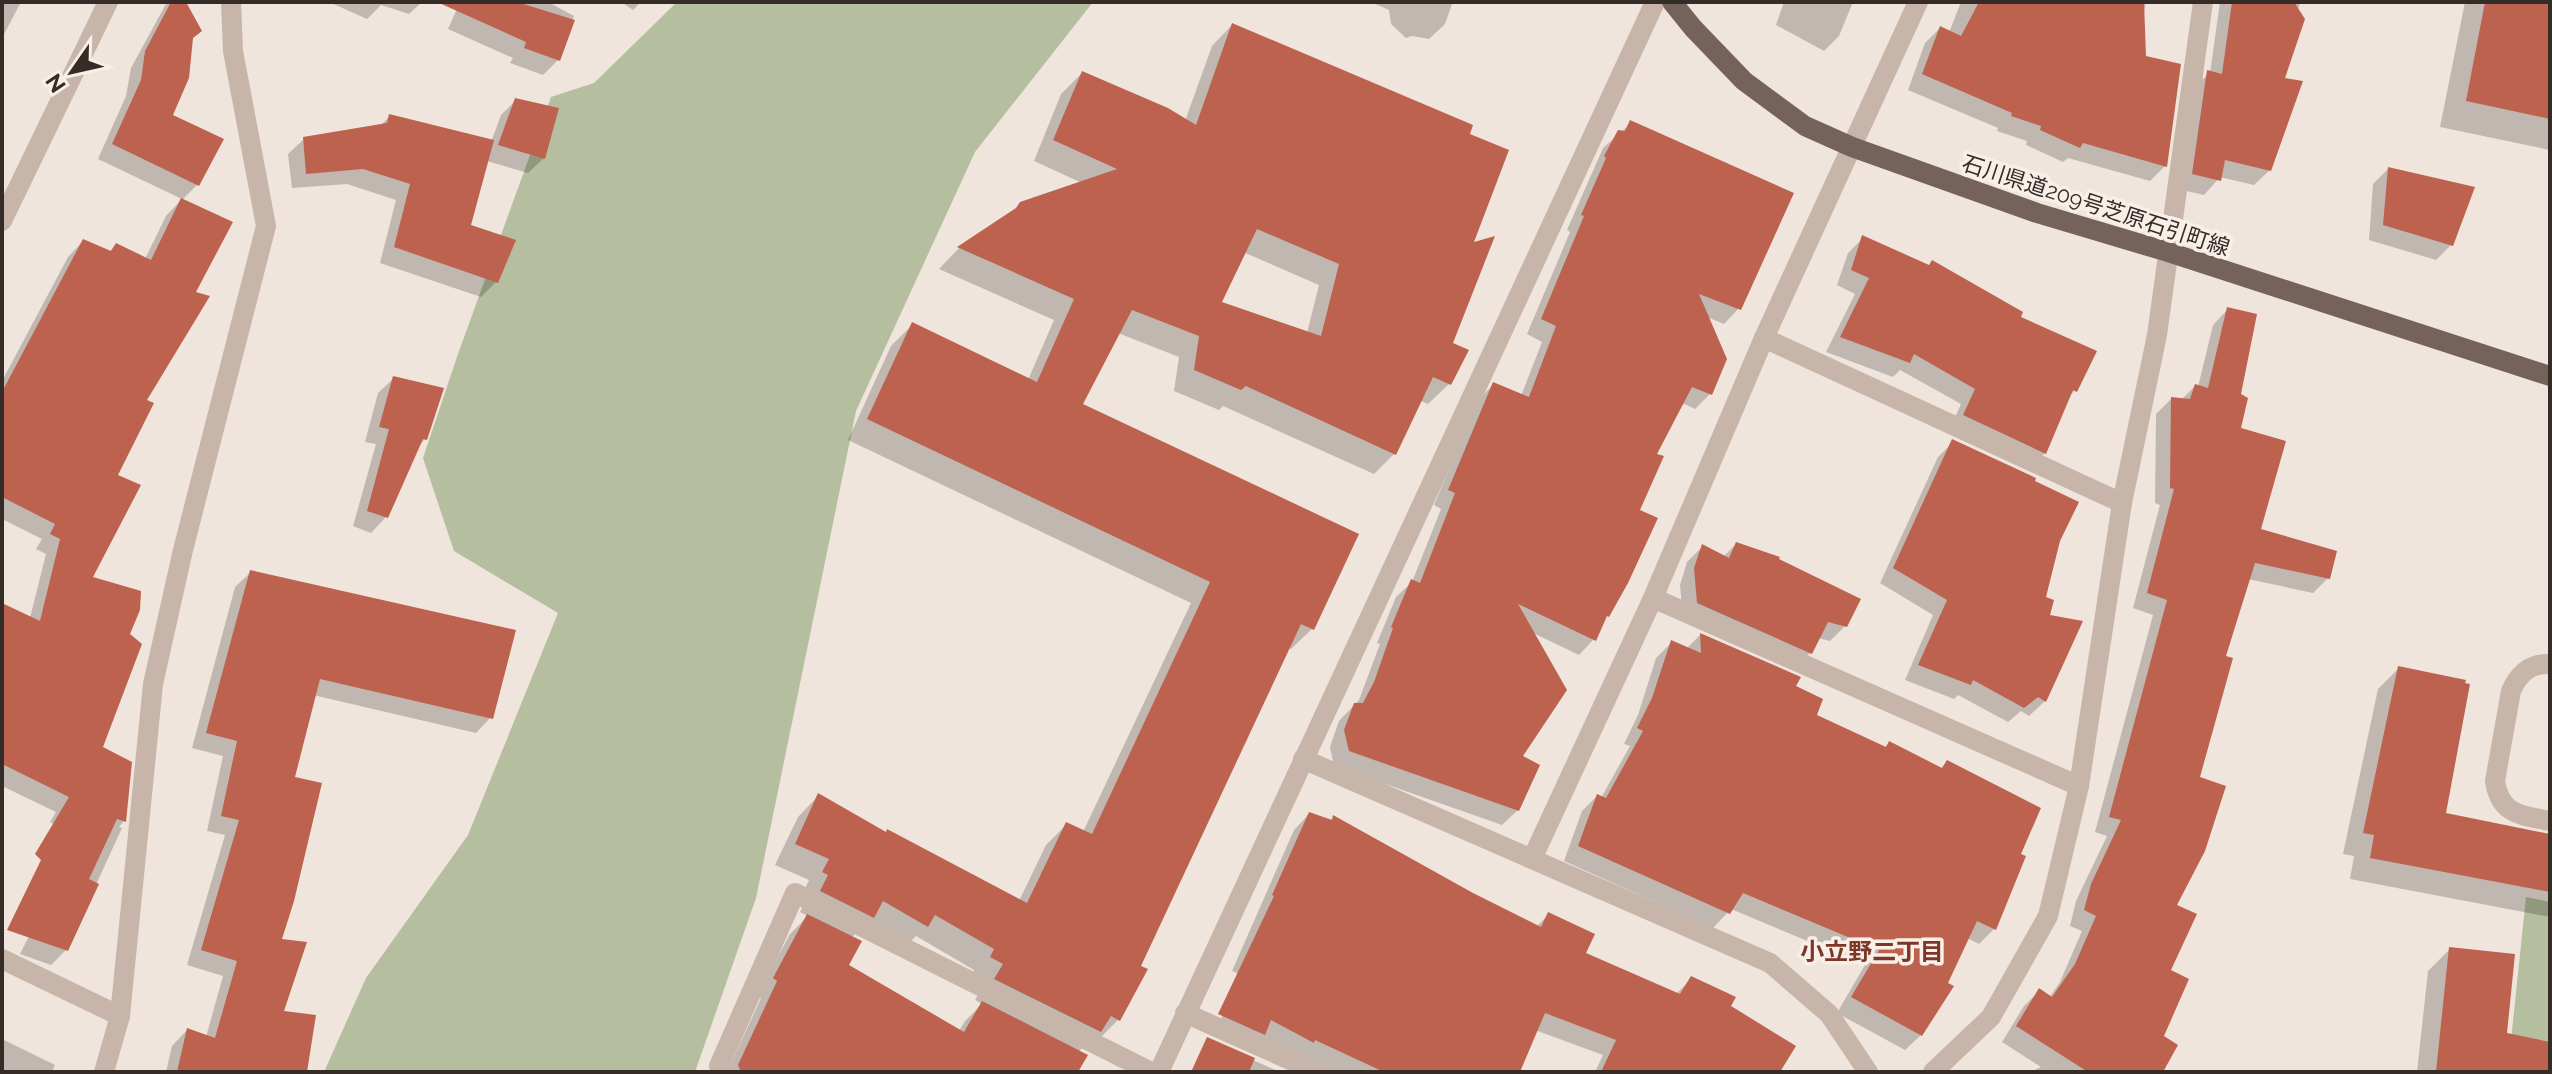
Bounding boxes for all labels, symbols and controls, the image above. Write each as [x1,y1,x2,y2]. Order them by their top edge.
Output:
north arrow [32,32,112,112]
text: N [40,69,71,97]
street label: 石川県道209号芝原石引町線 [1959,149,2233,261]
district label: 小立野二丁目 [1800,937,1944,966]

